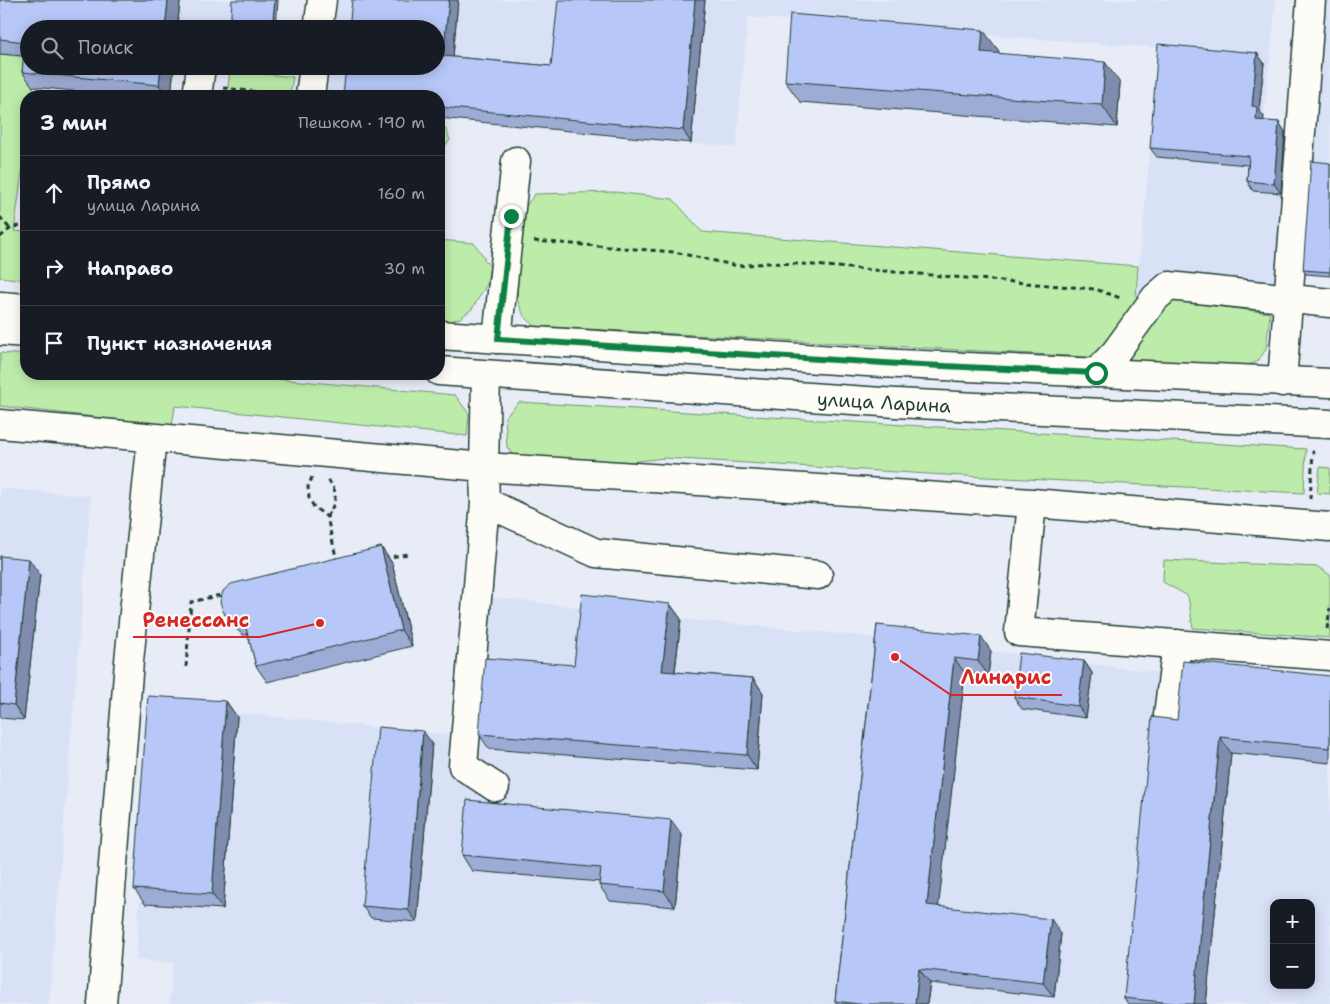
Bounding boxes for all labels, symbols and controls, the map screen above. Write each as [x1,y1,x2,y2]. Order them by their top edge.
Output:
search box [20,20,445,75]
icon: search [38,34,66,62]
text: Поиск [78,35,133,60]
text: 3 мин [40,109,107,137]
text: Пешком · 190 m [298,112,425,133]
text: Прямо [87,170,151,195]
icon: ahead [40,179,68,207]
text: 160 m [378,183,425,204]
text: улица Ларина [87,195,200,216]
route end [500,205,523,228]
icon: right [40,254,68,282]
text: Направо [87,256,173,281]
text: 30 m [384,258,425,279]
icon: arrive [40,329,68,357]
text: Пункт назначения [87,331,272,356]
route start [1085,362,1108,385]
street label: улица Ларина [816,387,952,418]
callout: Ренессанс [133,602,260,637]
text: Ренессанс [143,607,249,633]
callout: Линарис [951,660,1062,695]
text: Линарис [961,664,1051,690]
map controls [1270,899,1315,989]
button: + [1270,899,1315,944]
button: − [1270,944,1315,989]

